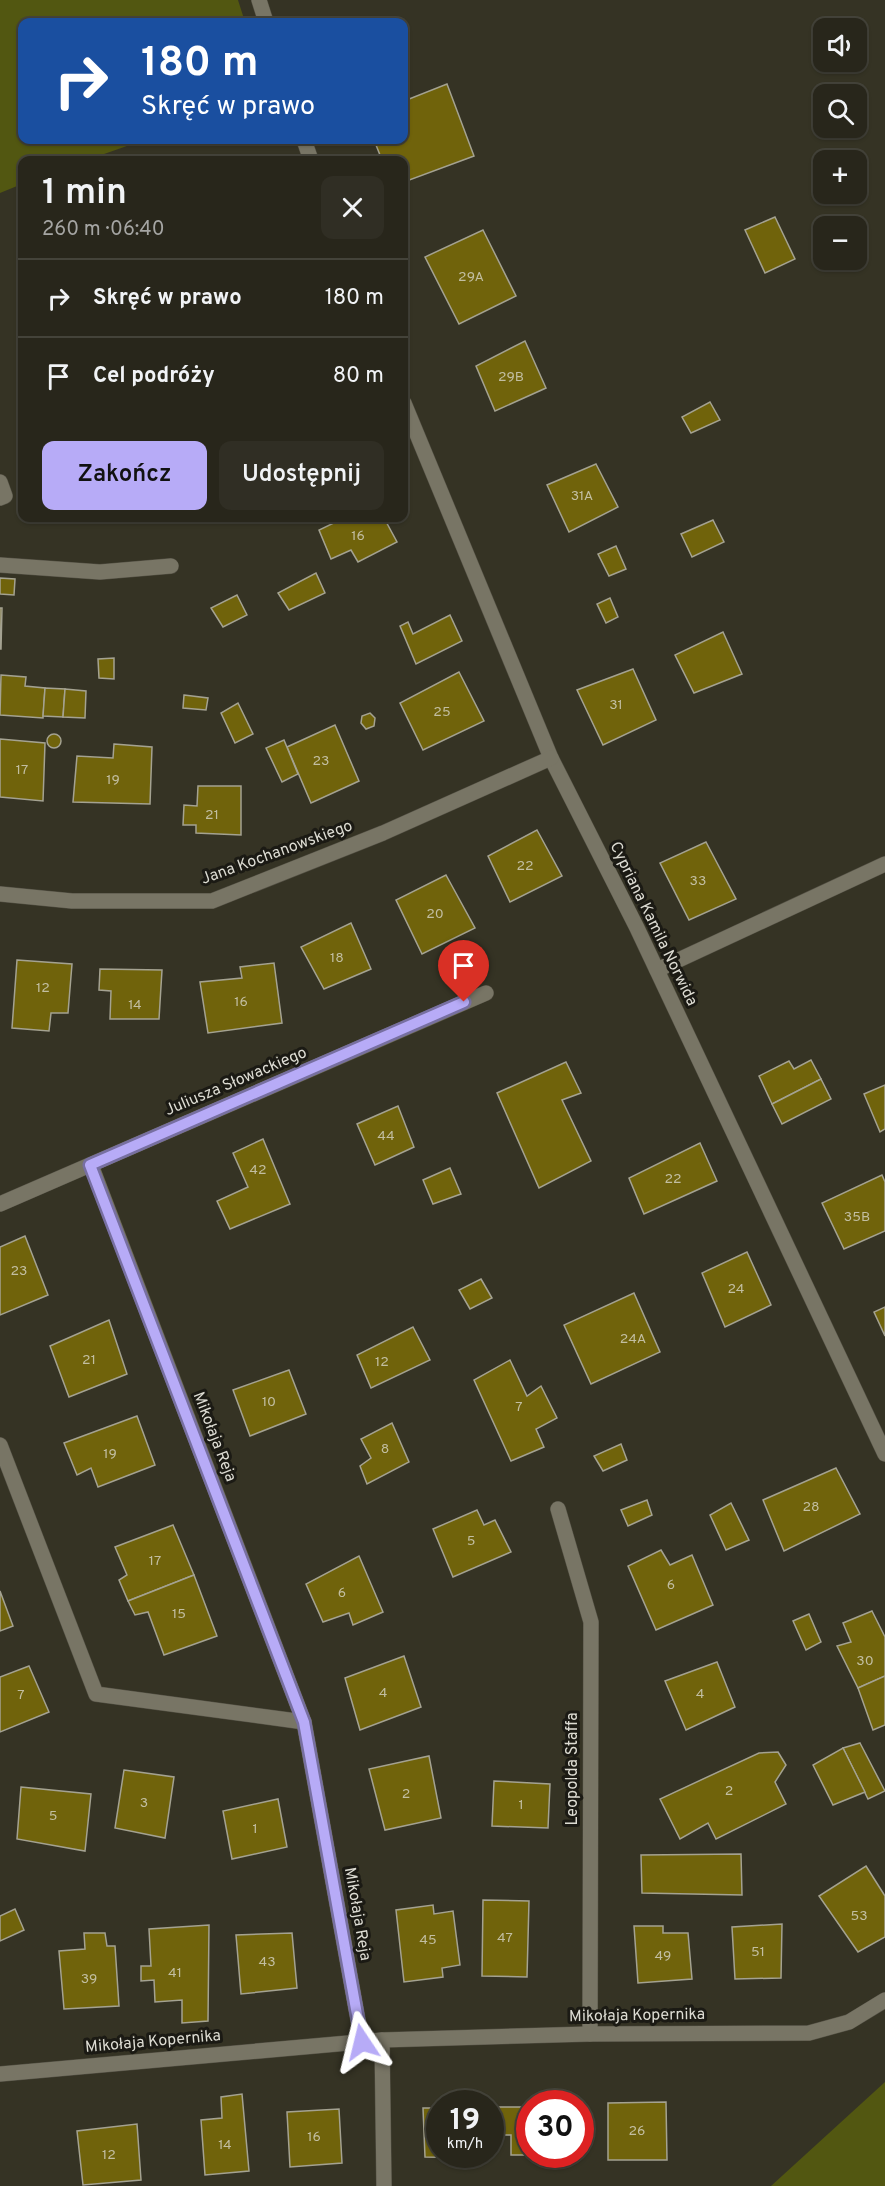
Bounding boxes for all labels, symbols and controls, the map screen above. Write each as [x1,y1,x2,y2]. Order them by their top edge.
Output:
map controls [813,18,867,270]
button: sound [813,18,867,72]
text: 180 m [141,38,258,91]
icon: right [42,42,120,120]
button: search [813,84,867,138]
text: Skręć w prawo [141,90,315,124]
button: + [813,150,867,204]
text: 1 min [42,171,127,217]
button: close [321,176,384,239]
button: − [813,216,867,270]
text: 260 m · 06:40 [42,217,165,243]
house number: 29A [458,269,484,286]
icon: right [42,282,75,315]
text: Skręć w prawo [93,285,242,312]
text: 180 m [325,285,384,312]
icon: arrive [42,360,75,393]
text: Cel podróży [93,363,215,390]
text: 80 m [333,363,384,390]
house number: 29B [498,369,524,386]
button: Zakończ [42,441,207,510]
button: Udostępnij [219,441,384,510]
house number: 31A [571,488,593,505]
house number: 16 [351,528,365,545]
house number: 31 [609,697,623,714]
house number: 25 [433,704,451,721]
house number: 23 [313,753,330,770]
house number: 17 [16,762,28,779]
house number: 19 [106,772,120,789]
house number: 21 [205,807,219,824]
street label: Jana Kochanowskiego [198,816,356,890]
street label: Cypriana Kamila Norwida [605,839,701,1009]
house number: 22 [516,858,534,875]
house number: 33 [690,873,706,890]
house number: 20 [426,906,444,923]
pin [438,940,489,1002]
icon: arrive [447,949,480,982]
house number: 18 [330,950,344,967]
house number: 12 [36,980,50,997]
house number: 16 [234,994,248,1011]
house number: 14 [128,997,142,1014]
street label: Juliusza Słowackiego [162,1043,310,1121]
house number: 44 [377,1128,395,1145]
house number: 42 [249,1162,267,1179]
house number: 22 [664,1171,682,1188]
house number: 35B [844,1209,870,1226]
house number: 23 [11,1263,28,1280]
house number: 24 [727,1281,745,1298]
house number: 24A [620,1331,646,1348]
house number: 21 [82,1352,96,1369]
house number: 12 [375,1354,389,1371]
street label: Mikołaja Reja [188,1389,240,1485]
house number: 10 [262,1394,276,1411]
house number: 7 [515,1399,523,1416]
house number: 8 [381,1441,389,1458]
house number: 19 [103,1446,117,1463]
house number: 28 [802,1499,820,1516]
house number: 5 [467,1533,475,1550]
house number: 17 [149,1553,161,1570]
house number: 6 [667,1577,675,1594]
house number: 6 [338,1585,346,1602]
house number: 15 [172,1606,186,1623]
house number: 30 [856,1653,874,1670]
house number: 4 [379,1685,387,1702]
house number: 4 [696,1686,704,1703]
house number: 7 [17,1687,25,1704]
street label: Leopolda Staffa [563,1712,583,1826]
house number: 2 [725,1783,733,1800]
house number: 2 [402,1786,410,1803]
house number: 3 [140,1795,148,1812]
house number: 1 [518,1797,524,1814]
house number: 5 [49,1808,57,1825]
house number: 1 [252,1821,258,1838]
street label: Mikołaja Reja [339,1866,375,1962]
house number: 53 [850,1908,868,1925]
house number: 47 [497,1930,513,1947]
house number: 45 [419,1932,437,1949]
house number: 51 [751,1944,765,1961]
house number: 49 [655,1948,671,1965]
house number: 43 [258,1954,276,1971]
house number: 41 [168,1965,182,1982]
house number: 39 [81,1971,97,1988]
street label: Mikołaja Kopernika [569,2005,705,2027]
position arrow [330,2010,394,2074]
street label: Mikołaja Kopernika [84,2026,222,2058]
speed limit sign: 30 [516,2090,594,2168]
text: 19 [450,2103,480,2140]
house number: 26 [629,2123,645,2140]
house number: 16 [307,2129,321,2146]
text: km/h [447,2135,483,2154]
house number: 14 [218,2137,232,2154]
house number: 12 [102,2147,116,2164]

